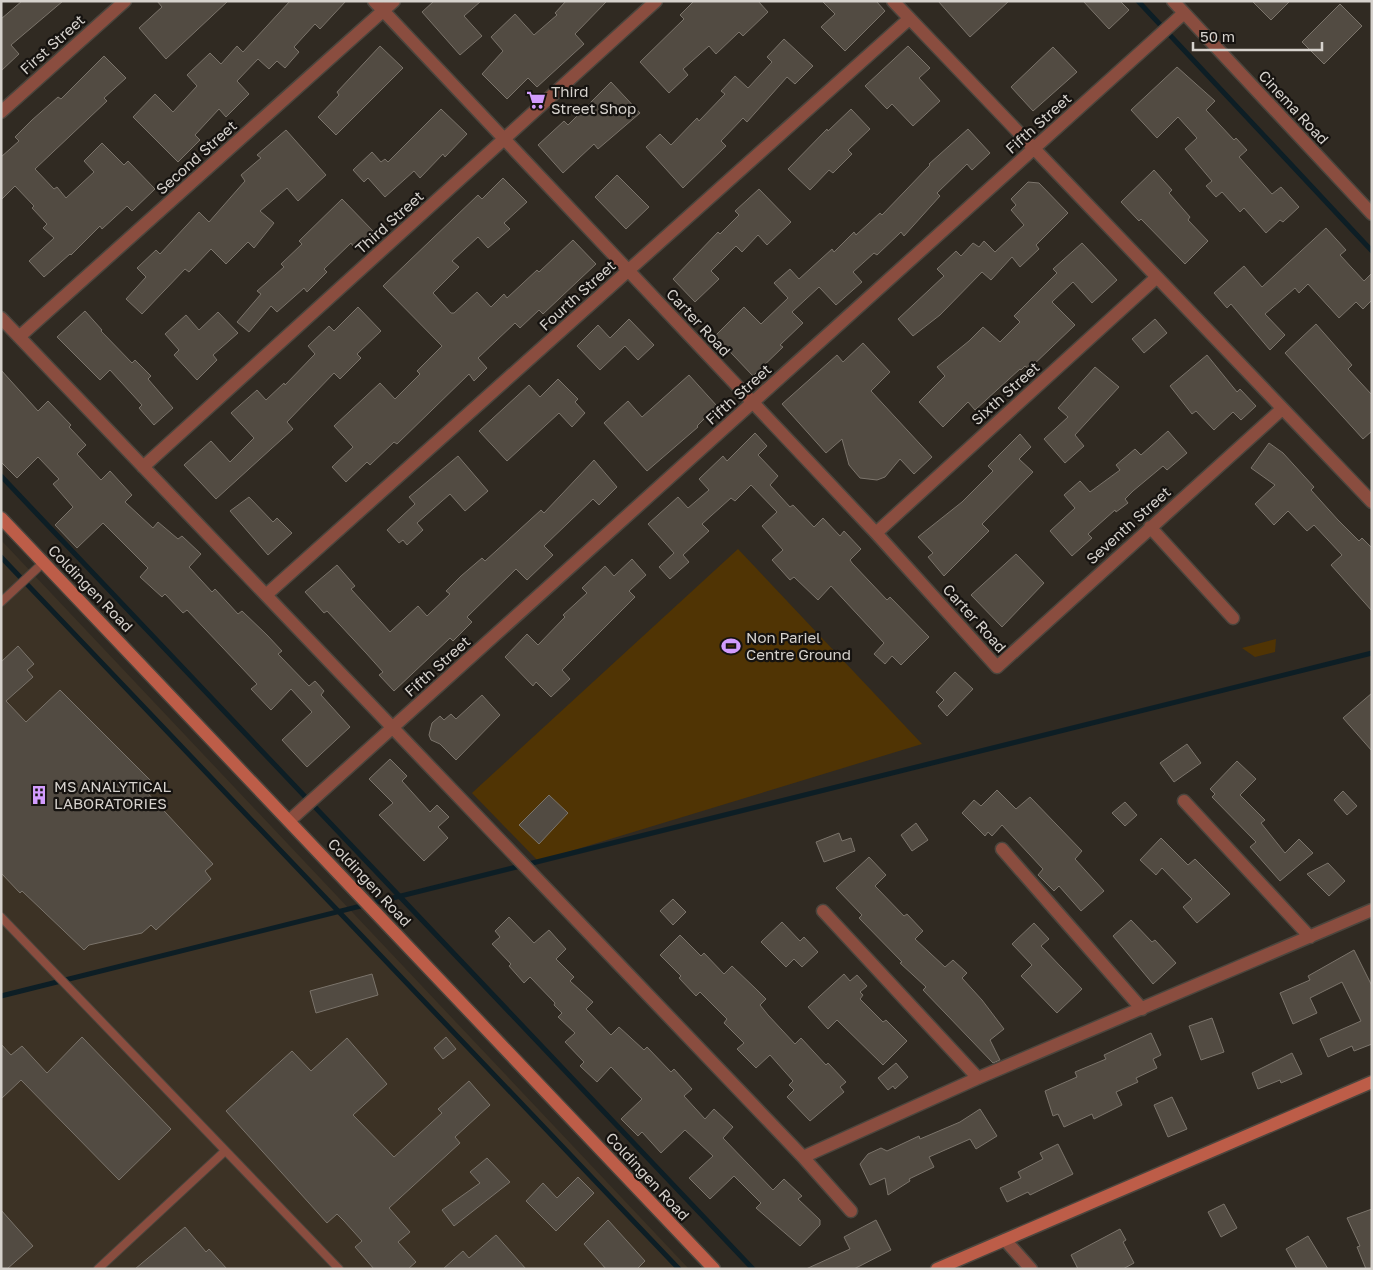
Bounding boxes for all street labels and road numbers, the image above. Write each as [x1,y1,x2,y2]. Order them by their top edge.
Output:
street label: First Street [16,10,88,78]
street label: Cinema Road [1255,66,1333,148]
street label: Fifth Street [1002,89,1074,157]
street label: Second Street [152,116,240,198]
street label: Third Street [351,187,427,257]
street label: Fourth Street [535,256,619,334]
street label: Carter Road [663,284,735,360]
street label: Sixth Street [967,358,1043,428]
street label: Fifth Street [702,360,774,428]
street label: Seventh Street [1082,482,1174,568]
street label: Coldingen Road [45,541,137,635]
street label: Carter Road [940,580,1010,656]
street label: Fifth Street [401,632,473,700]
street label: Coldingen Road [325,834,415,930]
street label: Coldingen Road [603,1128,693,1224]

